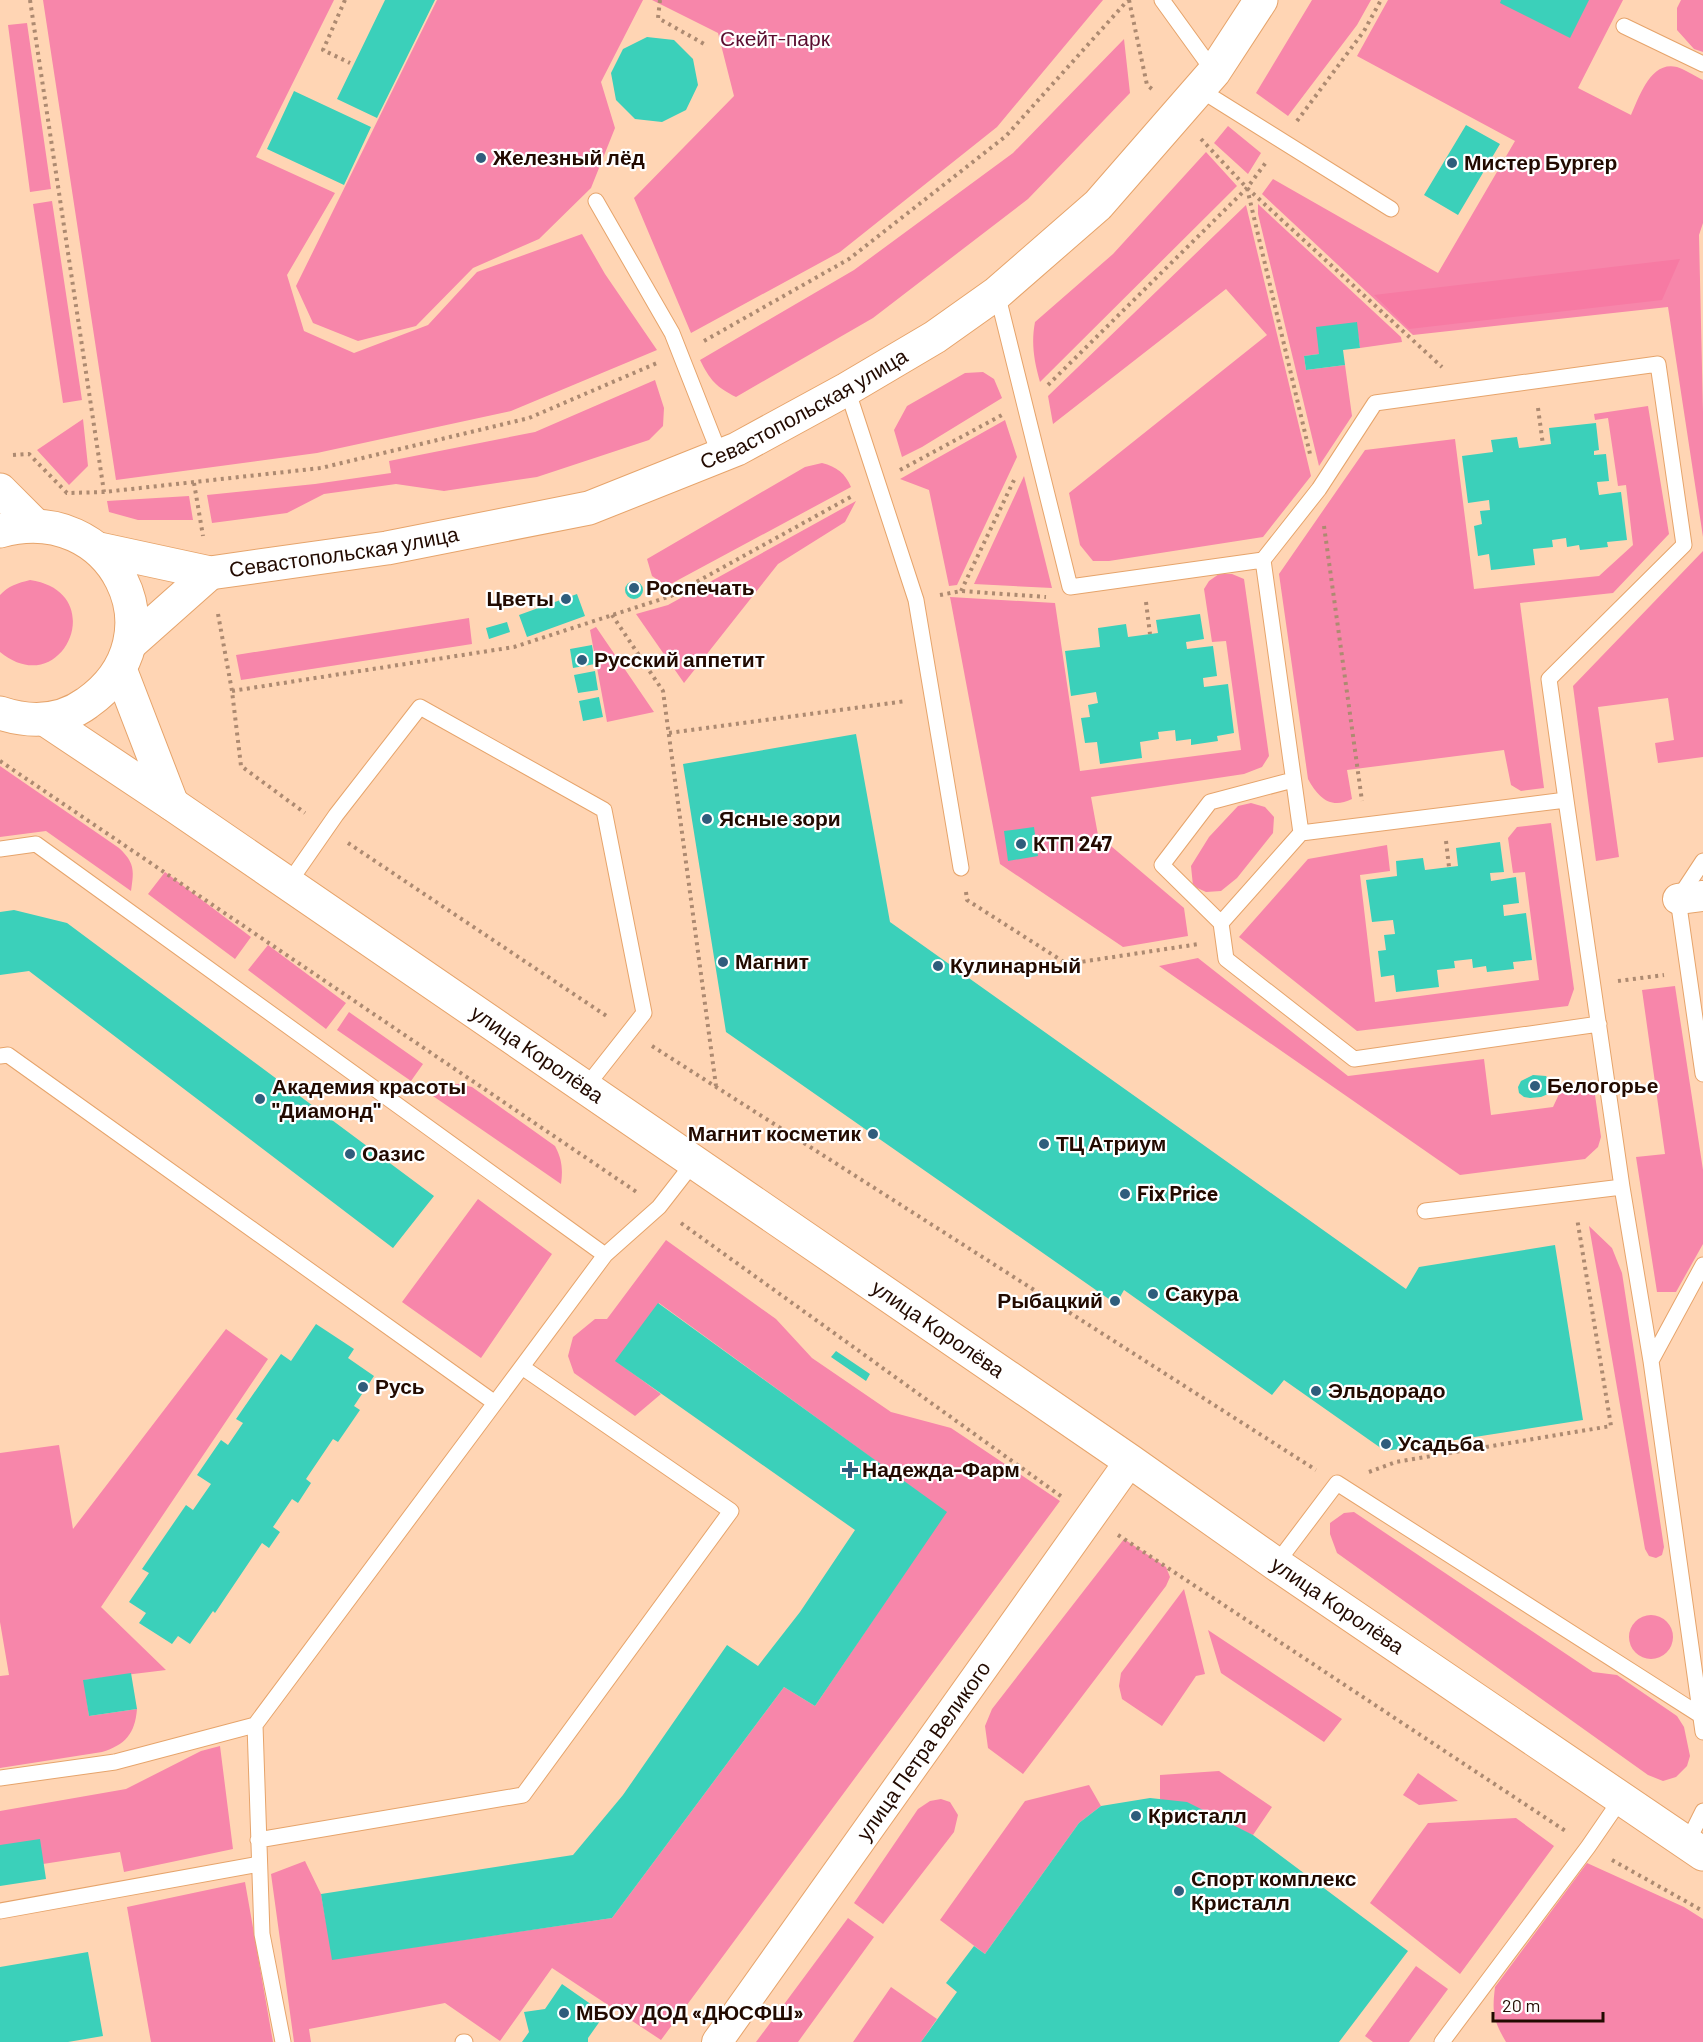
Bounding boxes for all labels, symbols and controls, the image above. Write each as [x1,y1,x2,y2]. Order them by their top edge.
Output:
park label: Скейт-парк [720,25,831,50]
place label: Железный лёд [492,144,645,169]
place label: Мистер Бургер [1464,149,1617,174]
marker: Железный лёд [474,151,488,165]
marker: Мистер Бургер [1445,156,1459,170]
street label: Севастопольская улица [696,342,912,474]
street label: Севастопольская улица [227,520,461,581]
place label: Роспечать [646,574,755,599]
marker: Роспечать [627,581,641,595]
place label: Цветы [486,585,554,610]
marker: Цветы [559,592,573,606]
place label: Русский аппетит [594,646,765,671]
marker: Русский аппетит [575,653,589,667]
place label: Ясные зори [719,805,841,830]
marker: Ясные зори [700,812,714,826]
place label: КТП 247 [1033,830,1112,855]
marker: КТП 247 [1014,837,1028,851]
place label: Магнит [735,948,809,973]
place label: Кулинарный [950,952,1081,977]
marker: Магнит [716,955,730,969]
marker: Кулинарный [931,959,945,973]
street label: улица Королёва [467,999,609,1107]
place label: Белогорье [1547,1072,1658,1097]
place label: Академия красоты "Диамонд" [272,1073,466,1122]
marker: Белогорье [1528,1079,1542,1093]
marker: Академия красоты "Диамонд" [253,1092,267,1106]
place label: Магнит косметик [688,1120,861,1145]
marker: Магнит косметик [866,1127,880,1141]
place label: ТЦ Атриум [1056,1130,1166,1155]
marker: ТЦ Атриум [1037,1137,1051,1151]
place label: Оазис [362,1140,426,1165]
marker: Оазис [343,1147,357,1161]
place label: Fix Price [1137,1180,1218,1205]
marker: Fix Price [1118,1187,1132,1201]
street label: улица Королёва [868,1274,1010,1382]
place label: Сакура [1165,1280,1239,1305]
place label: Рыбацкий [997,1287,1103,1312]
marker: Сакура [1146,1287,1160,1301]
marker: Рыбацкий [1108,1294,1122,1308]
place label: Русь [375,1373,425,1398]
place label: Эльдорадо [1328,1377,1446,1402]
marker: Русь [356,1380,370,1394]
marker: Эльдорадо [1309,1384,1323,1398]
place label: Усадьба [1398,1430,1485,1455]
marker: Усадьба [1379,1437,1393,1451]
place label: Надежда-Фарм [862,1456,1020,1481]
marker: Надежда-Фарм [843,1463,857,1477]
street label: улица Королёва [1267,1550,1410,1659]
street label: улица Петра Великого [850,1656,995,1845]
place label: Кристалл [1148,1802,1247,1827]
marker: Кристалл [1129,1809,1143,1823]
place label: Спорт комплекс Кристалл [1191,1865,1357,1914]
marker: Спорт комплекс Кристалл [1172,1884,1186,1898]
scale bar [1493,1985,1602,2023]
text: 20 m [1502,1994,1540,2016]
place label: МБОУ ДОД «ДЮСФШ» [576,1999,804,2024]
marker: МБОУ ДОД «ДЮСФШ» [557,2006,571,2020]

